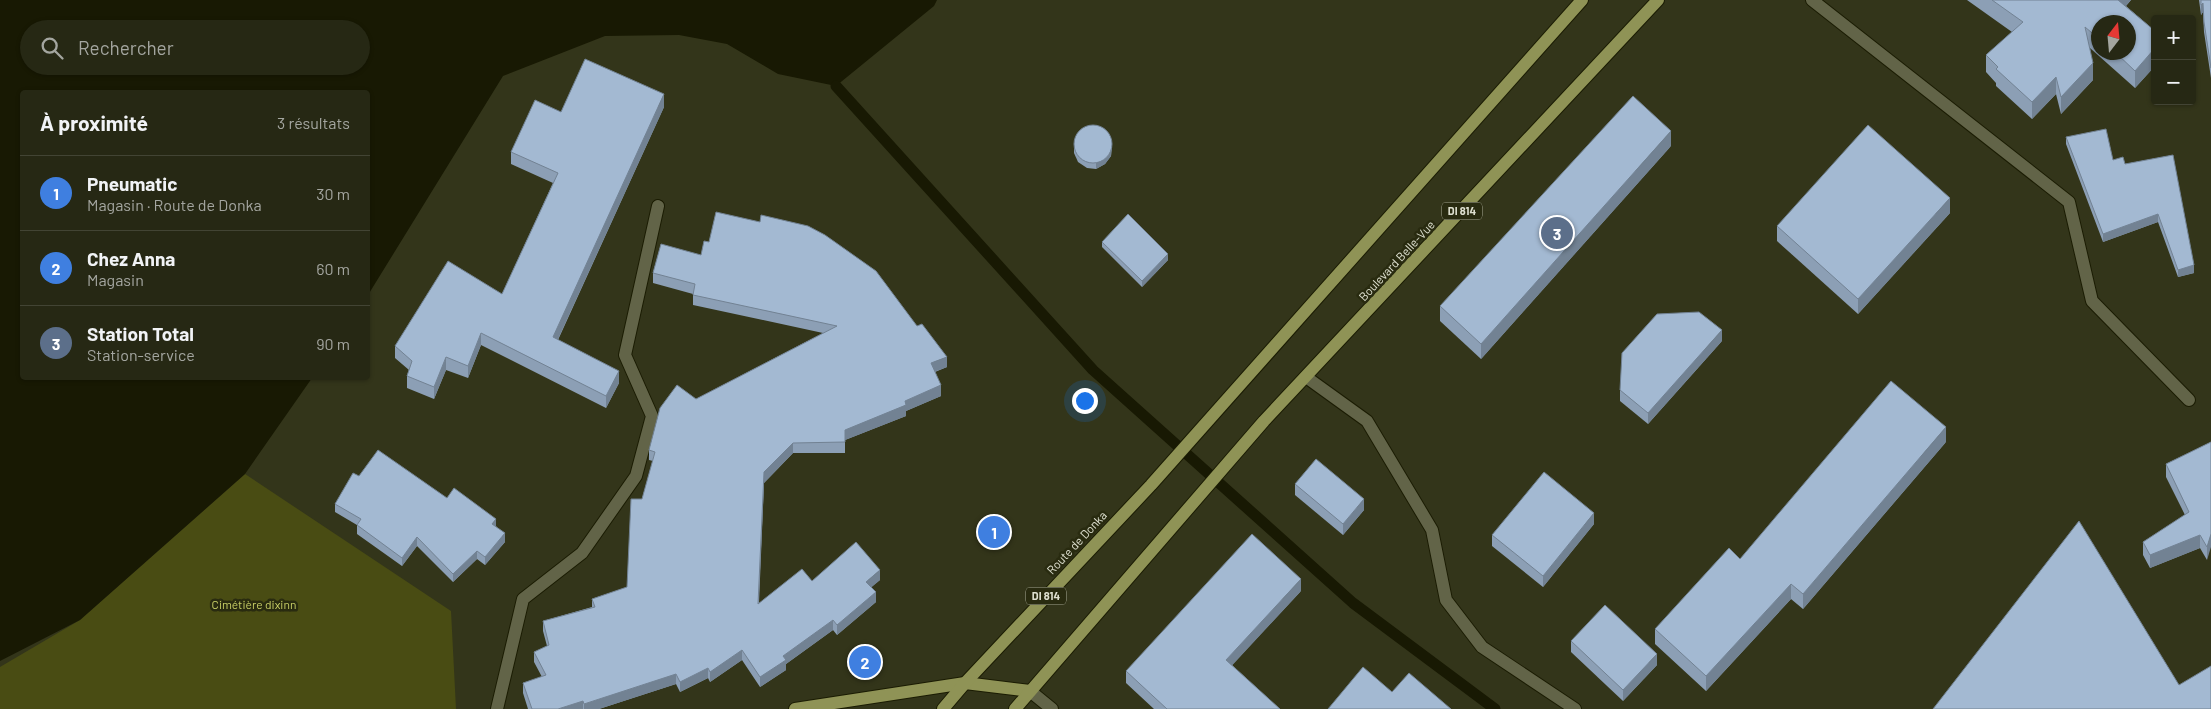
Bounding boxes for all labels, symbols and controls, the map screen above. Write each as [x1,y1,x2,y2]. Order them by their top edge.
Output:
north arrow [2091,15,2136,60]
map controls [2151,15,2196,105]
button: + [2151,15,2196,60]
search box [20,20,370,75]
icon: search [38,34,66,62]
text: Rechercher [78,36,174,59]
button: − [2151,60,2196,105]
text: À proximité [40,110,148,135]
text: 3 résultats [277,113,350,132]
text: Pneumatic [87,172,177,195]
text: 1 [53,184,59,203]
text: 30 m [316,184,350,203]
text: Magasin · Route de Donka [87,195,262,214]
road number: DI 814 [1442,202,1482,220]
pin: 3 [1541,214,1573,252]
street label: Boulevard Belle-Vue [1355,217,1437,303]
text: Chez Anna [87,247,175,270]
text: 2 [52,259,60,278]
text: 60 m [316,259,350,278]
text: Magasin [87,270,144,289]
text: Station Total [87,322,194,345]
text: 3 [52,334,60,353]
text: 90 m [316,334,350,353]
text: Station-service [87,345,195,364]
your location [1072,388,1098,414]
street label: Route de Donka [1044,508,1109,577]
pin: 1 [978,513,1010,551]
road number: DI 814 [1026,588,1066,604]
park label: Cimétière dixinn [212,597,296,611]
pin: 2 [849,643,881,681]

